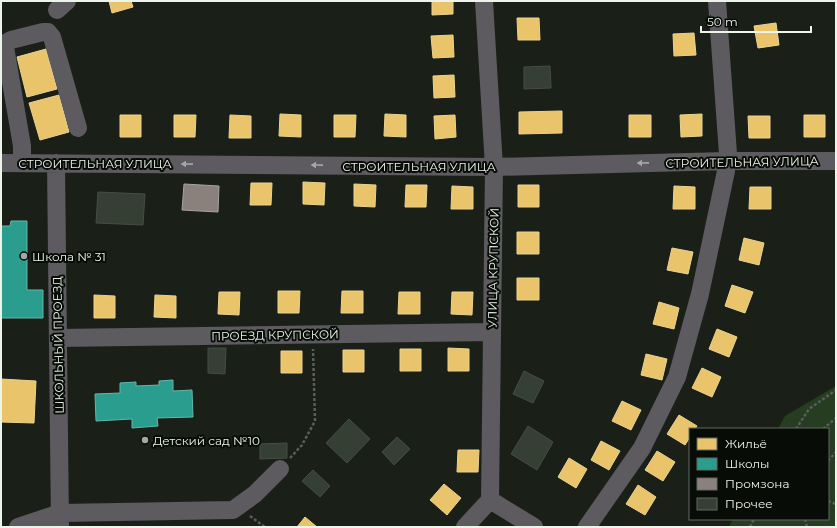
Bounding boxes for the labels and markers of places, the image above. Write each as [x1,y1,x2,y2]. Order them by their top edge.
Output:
place label: Школа № 31 [32,249,106,264]
marker: Школа № 31 [19,251,29,261]
place label: Детский сад №10 [153,433,260,448]
marker: Детский сад №10 [140,435,150,445]

